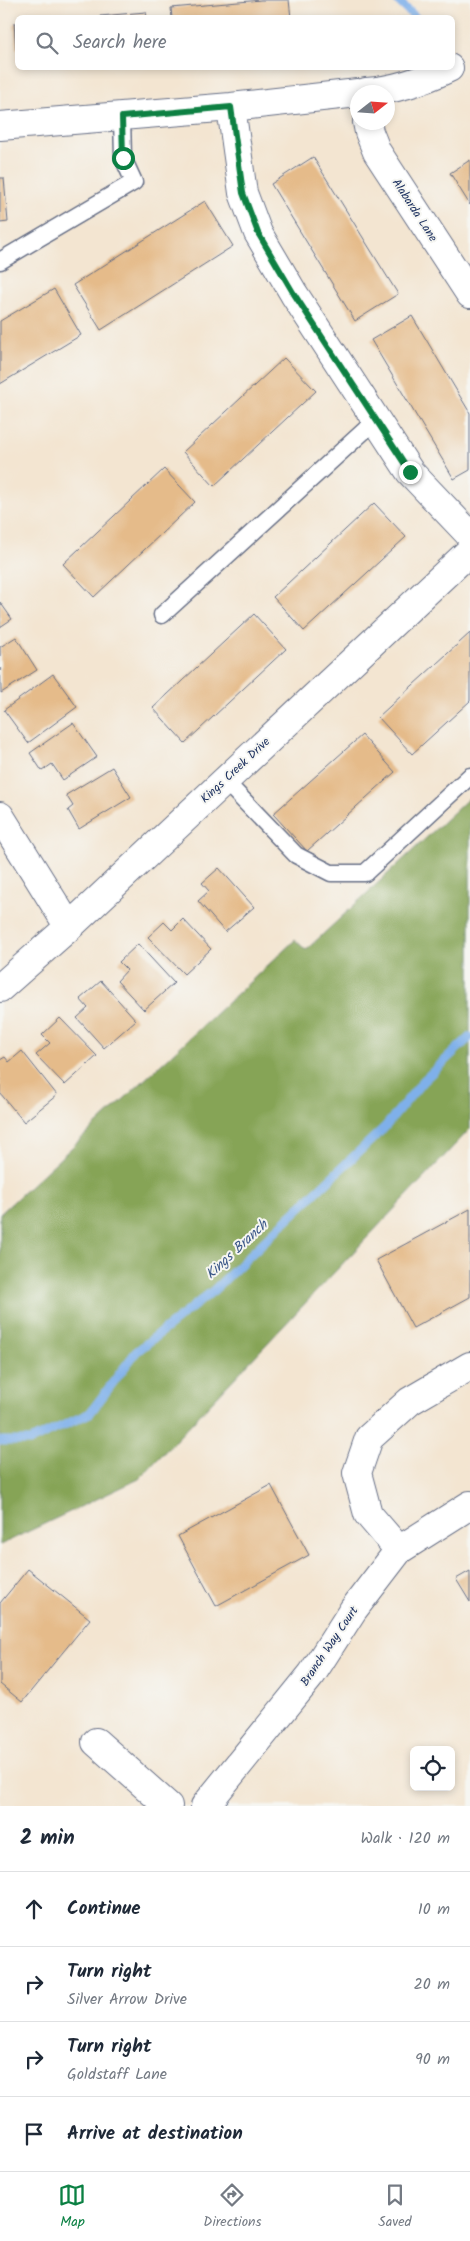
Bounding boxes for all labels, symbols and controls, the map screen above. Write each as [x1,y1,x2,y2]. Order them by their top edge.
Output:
search box [15,15,455,70]
text: Search here [73,28,167,58]
icon: search [33,29,61,57]
north arrow [350,85,395,130]
route start [112,147,135,170]
street label: Alabarda Lane [387,175,443,246]
route end [399,461,422,484]
street label: Kings Creek Drive [196,733,275,808]
water label: Kings Branch [200,1214,274,1285]
street label: Branch Way Court [296,1602,363,1690]
map controls [410,1746,455,1791]
button: locate [410,1746,455,1791]
text: 2 min [20,1822,75,1855]
text: Walk · 120 m [360,1826,450,1851]
text: Continue [67,1894,140,1924]
icon: ahead [20,1895,48,1923]
text: 10 m [418,1897,450,1922]
text: Turn right [67,1957,152,1987]
icon: right [20,1970,48,1998]
text: 20 m [414,1972,450,1997]
text: Silver Arrow Drive [67,1987,187,2012]
text: Turn right [67,2032,152,2062]
icon: right [20,2045,48,2073]
text: 90 m [415,2047,450,2072]
text: Goldstaff Lane [67,2062,167,2087]
text: Arrive at destination [67,2119,243,2149]
icon: arrive [20,2120,48,2148]
tab: Map [58,2181,86,2233]
tab: Directions [203,2181,261,2233]
tab: Saved [378,2181,412,2233]

